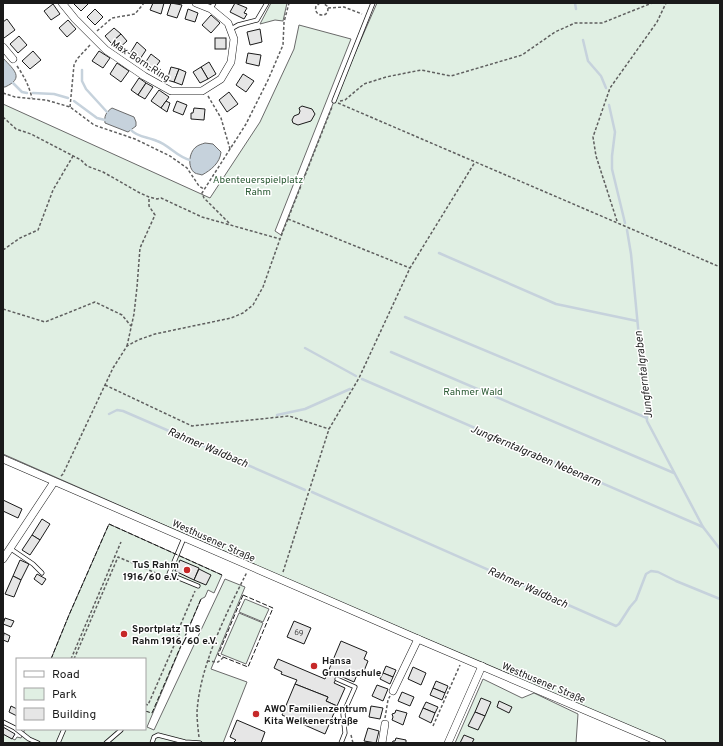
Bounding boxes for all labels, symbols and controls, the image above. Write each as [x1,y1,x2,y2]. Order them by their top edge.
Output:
street label: Max-Born-Ring [108,37,172,85]
park label: Abenteuerspielplatz Rahm [213,174,303,199]
water label: Jungferntalgraben [632,330,656,420]
park label: Rahmer Wald [443,386,503,399]
water label: Jungferntalgraben Nebenarm [468,422,603,490]
water label: Rahmer Waldbach [165,425,250,471]
street label: Westhusener Straße [170,517,257,566]
place label: TuS Rahm 1916/60 e.V. [123,559,180,584]
water label: Rahmer Waldbach [485,564,570,612]
marker: TuS Rahm 1916/60 e.V. [182,565,192,575]
place label: Sportplatz TuS Rahm 1916/60 e.V. [132,623,218,648]
house number: 69 [294,628,304,638]
marker: Sportplatz TuS Rahm 1916/60 e.V. [119,629,129,639]
place label: Hansa Grundschule [322,655,382,680]
legend [16,658,146,730]
street label: Westhusener Straße [500,660,587,707]
marker: Hansa Grundschule [309,661,319,671]
text: Road [52,667,80,683]
text: Park [52,687,77,703]
place label: AWO Familienzentrum Kita Welkenerstraße [264,703,368,728]
text: Building [52,707,96,723]
marker: AWO Familienzentrum Kita Welkenerstraße [251,709,261,719]

